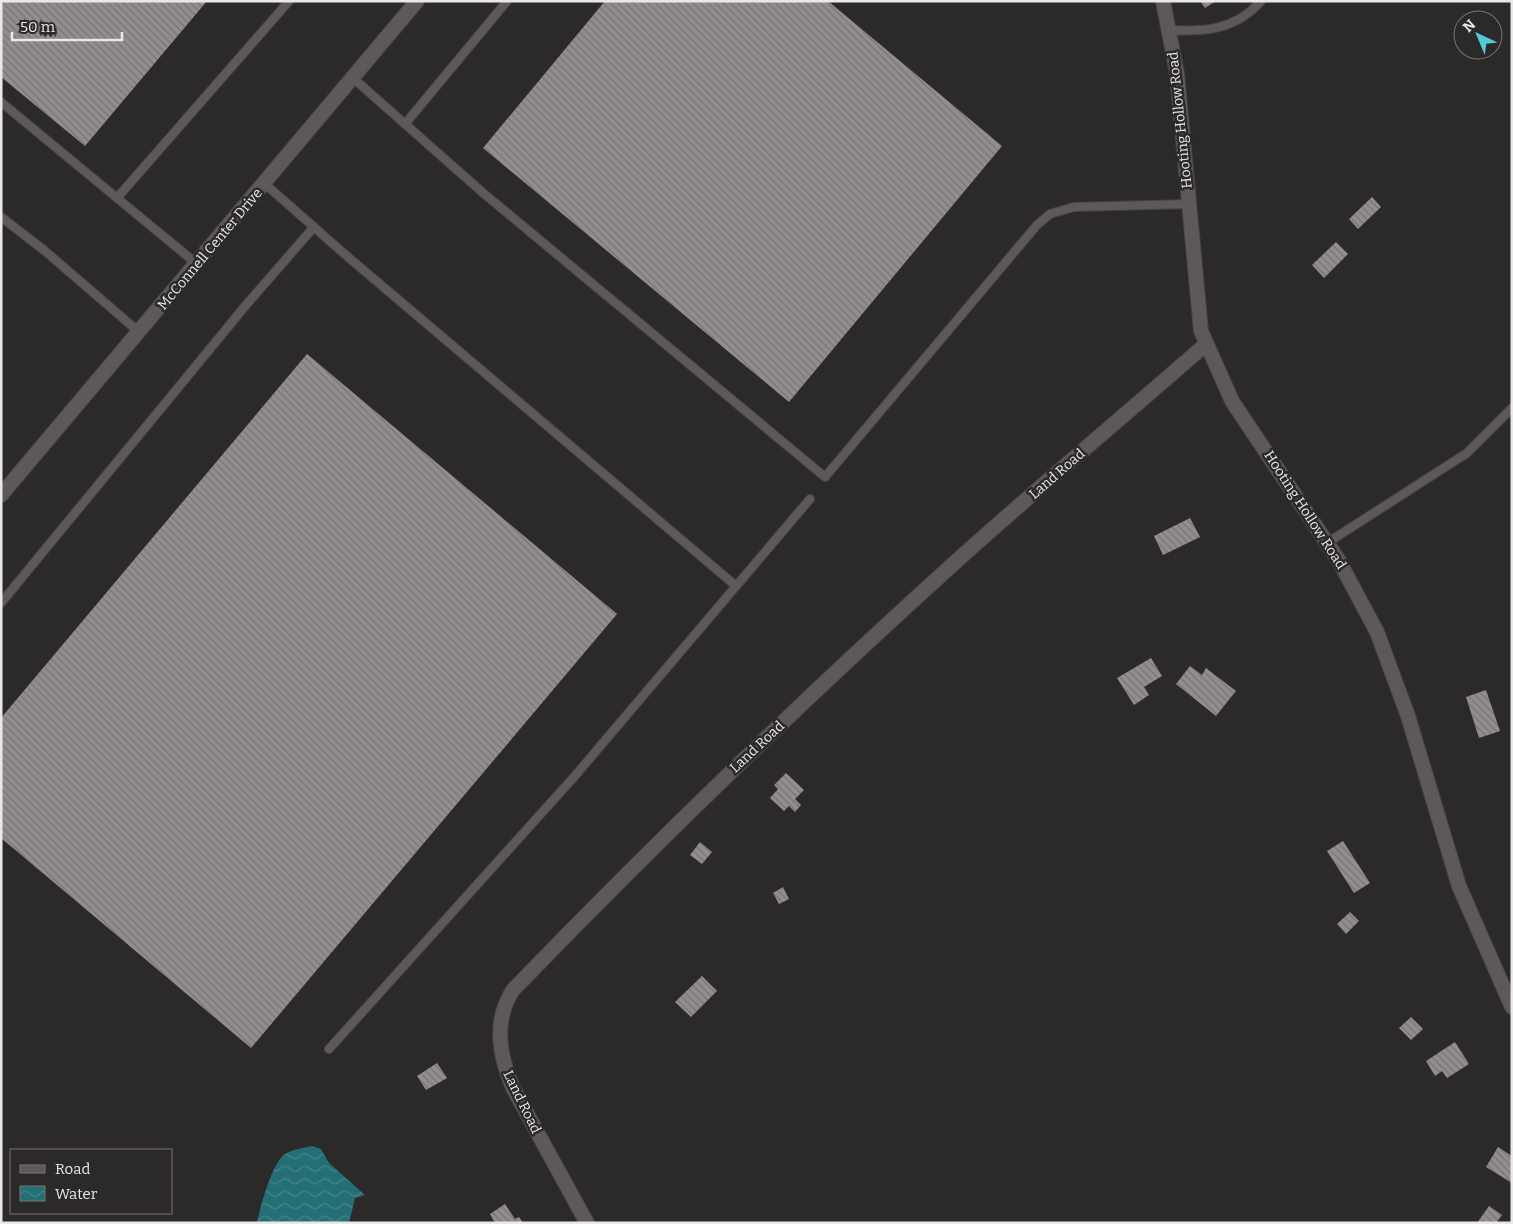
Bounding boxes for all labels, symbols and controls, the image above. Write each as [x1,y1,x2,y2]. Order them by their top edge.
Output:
scale bar [12,10,122,42]
north arrow [1453,10,1503,60]
text: N [1460,16,1479,36]
text: 50 m [20,18,56,36]
street label: Hooting Hollow Road [1164,51,1196,189]
street label: McConnell Center Drive [154,185,266,313]
street label: Land Road [1026,445,1088,503]
street label: Hooting Hollow Road [1260,448,1350,572]
street label: Land Road [726,718,788,776]
street label: Land Road [499,1068,545,1136]
legend [10,1149,172,1214]
text: Road [55,1160,90,1178]
text: Water [55,1185,98,1203]

